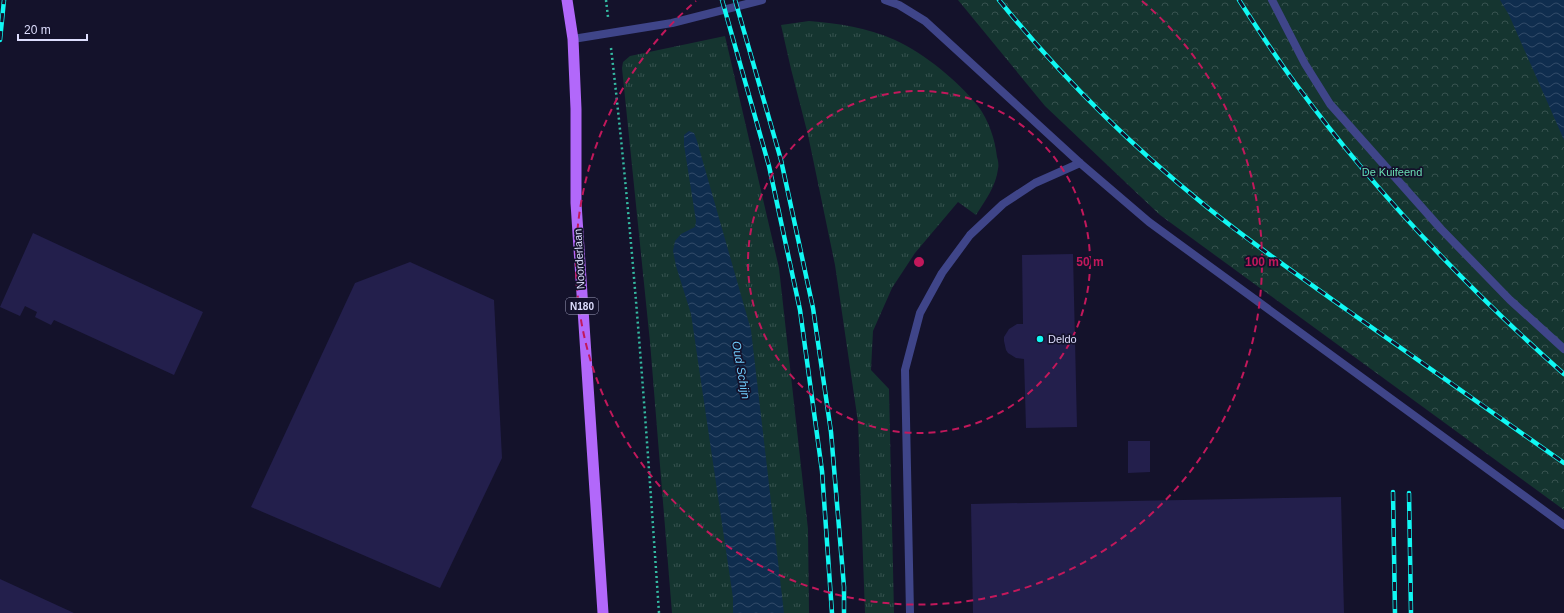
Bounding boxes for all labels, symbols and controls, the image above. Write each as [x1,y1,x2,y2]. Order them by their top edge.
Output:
scale bar [18,16,87,42]
text: 20 m [24,23,51,37]
park label: De Kuifeend [1362,166,1422,178]
street label: Noorderlaan [571,228,587,290]
centre of rings [912,255,926,269]
text: 50 m [1076,255,1104,269]
text: 100 m [1245,255,1279,269]
road number: N180 [566,298,598,314]
place label: Deldo [1048,333,1077,345]
marker: Deldo [1035,334,1045,344]
water label: Oud Schijn [729,340,753,400]

